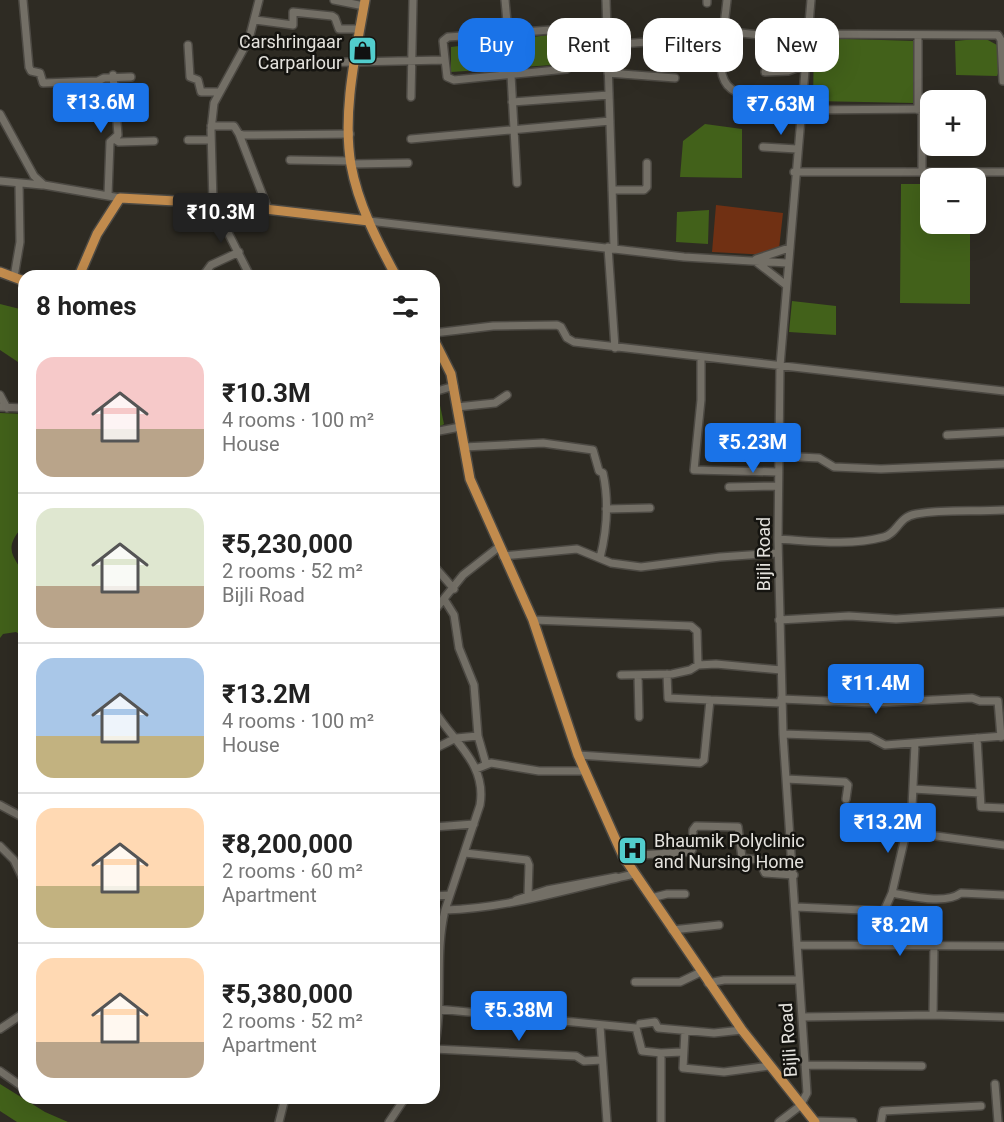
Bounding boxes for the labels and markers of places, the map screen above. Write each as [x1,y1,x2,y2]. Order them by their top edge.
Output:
place label: Carshringaar Carparlour [239,31,342,73]
shop icon: Carshringaar Carparlour [347,35,379,67]
pin: ₹13.6M [52,83,150,134]
pin: ₹7.63M [732,85,830,136]
pin: ₹10.3M [172,193,270,244]
pin: ₹5.23M [704,423,802,474]
pin: ₹11.4M [827,664,925,715]
pin: ₹13.2M [839,803,937,854]
place label: Bhaumik Polyclinic and Nursing Home [654,830,805,872]
hospital icon: Bhaumik Polyclinic and Nursing Home [617,834,649,866]
pin: ₹8.2M [858,906,942,957]
pin: ₹5.38M [470,991,568,1042]

